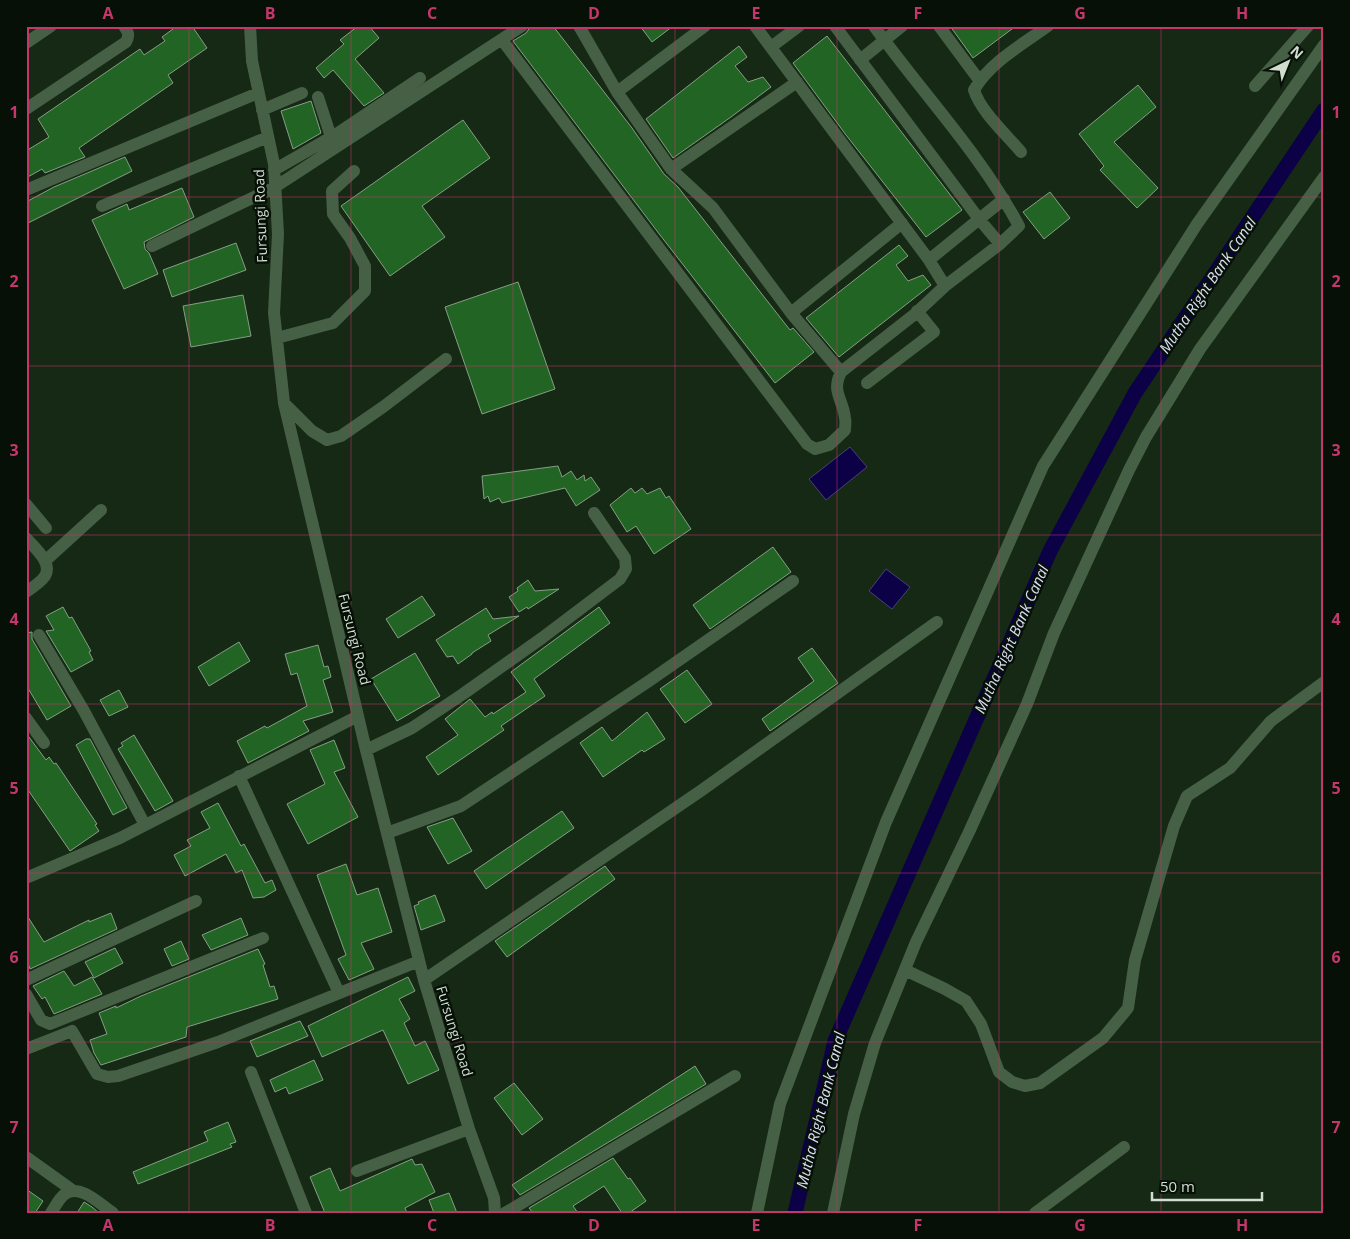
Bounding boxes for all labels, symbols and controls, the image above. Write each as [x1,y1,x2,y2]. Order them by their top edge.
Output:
text: A [102,2,114,24]
text: B [265,2,275,24]
text: C [427,2,437,24]
text: D [588,2,600,24]
text: E [752,2,761,24]
text: F [914,2,922,24]
text: G [1074,2,1086,24]
text: H [1236,2,1248,24]
north arrow [1262,38,1312,88]
text: N [1287,41,1308,63]
text: 1 [9,101,19,123]
text: 1 [1331,101,1341,123]
street label: Fursungi Road [249,169,271,263]
water label: Mutha Right Bank Canal [1154,212,1261,357]
text: 2 [9,270,19,292]
text: 2 [1331,270,1341,292]
text: 3 [9,439,19,461]
text: 3 [1331,439,1341,461]
water label: Mutha Right Bank Canal [969,561,1053,716]
street label: Fursungi Road [334,591,376,687]
text: 4 [9,608,19,630]
text: 4 [1331,608,1341,630]
text: 5 [9,777,19,799]
text: 5 [1331,777,1341,799]
text: 6 [9,946,19,968]
text: 6 [1331,946,1341,968]
street label: Fursungi Road [432,983,478,1079]
water label: Mutha Right Bank Canal [791,1029,849,1190]
text: 7 [9,1116,19,1138]
text: 7 [1331,1116,1341,1138]
scale bar [1152,1169,1262,1201]
text: 50 m [1160,1176,1195,1196]
text: A [102,1214,114,1236]
text: B [265,1214,275,1236]
text: C [427,1214,437,1236]
text: D [588,1214,600,1236]
text: E [752,1214,761,1236]
text: F [914,1214,922,1236]
text: G [1074,1214,1086,1236]
text: H [1236,1214,1248,1236]

